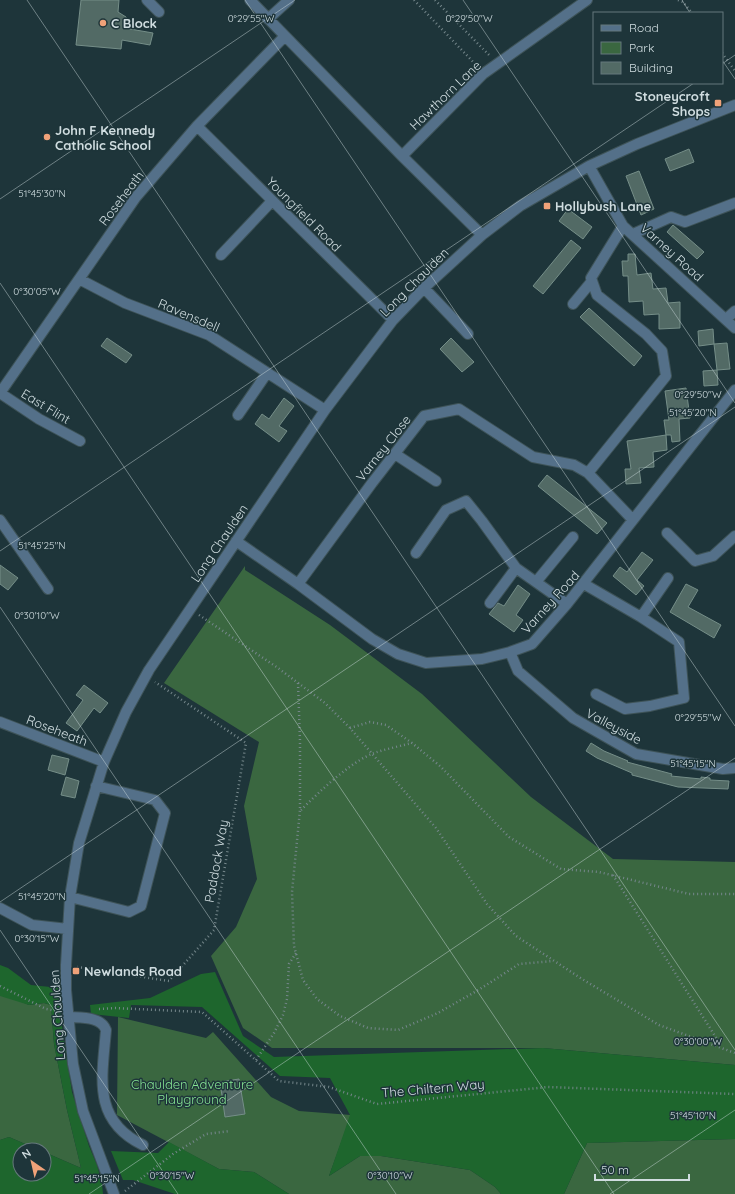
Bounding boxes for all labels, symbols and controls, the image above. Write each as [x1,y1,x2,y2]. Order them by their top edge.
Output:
text: 0°29'55"W [228,12,275,25]
text: 0°29'50"W [445,12,493,25]
legend [593,12,723,84]
place label: C Block [111,15,157,31]
marker: C Block [98,18,108,28]
text: Road [629,20,659,35]
text: Park [629,40,654,55]
street label: Hawthorn Lane [406,57,484,133]
text: Building [629,60,673,75]
place label: Stoneycroft Shops [635,88,710,119]
marker: Stoneycroft Shops [713,98,723,108]
place label: John F Kennedy Catholic School [55,122,155,153]
marker: John F Kennedy Catholic School [42,132,52,142]
street label: Roseheath [95,167,147,229]
street label: Youngfield Road [263,173,345,255]
text: 51°45'30"N [18,187,66,200]
place label: Hollybush Lane [555,198,651,214]
marker: Hollybush Lane [542,201,552,211]
street label: Varney Road [637,220,707,284]
street label: Long Chaulden [376,244,452,320]
text: 0°30'05"W [13,285,61,298]
street label: Ravensdell [156,295,222,335]
street label: East Flint [19,385,73,427]
text: 0°29'50"W [674,388,722,401]
text: 51°45'20"N [669,406,717,419]
street label: Varney Close [352,412,414,484]
street label: Long Chaulden [187,501,251,585]
text: 51°45'25"N [18,539,66,552]
street label: Varney Road [518,567,582,637]
text: 0°30'10"W [14,609,60,622]
street label: Valleyside [583,705,645,747]
street label: Roseheath [24,711,90,749]
text: 0°29'55"W [675,711,722,724]
text: 51°45'15"N [670,757,716,770]
street label: Paddock Way [201,818,231,904]
text: 51°45'20"N [18,890,66,903]
text: 0°30'15"W [14,932,60,945]
place label: Newlands Road [84,963,182,979]
marker: Newlands Road [71,966,81,976]
street label: Long Chaulden [46,969,68,1061]
text: 0°30'00"W [674,1035,722,1048]
park label: Chaulden Adventure Playground [131,1076,253,1107]
street label: The Chiltern Way [381,1076,485,1100]
text: 51°45'10"N [670,1109,716,1122]
north arrow [12,1142,52,1182]
text: N [19,1146,34,1162]
scale bar [595,1156,689,1182]
text: 50 m [601,1162,629,1177]
text: 0°30'15"W [149,1169,195,1182]
text: 0°30'10"W [367,1169,413,1182]
text: 51°45'15"N [74,1172,120,1185]

